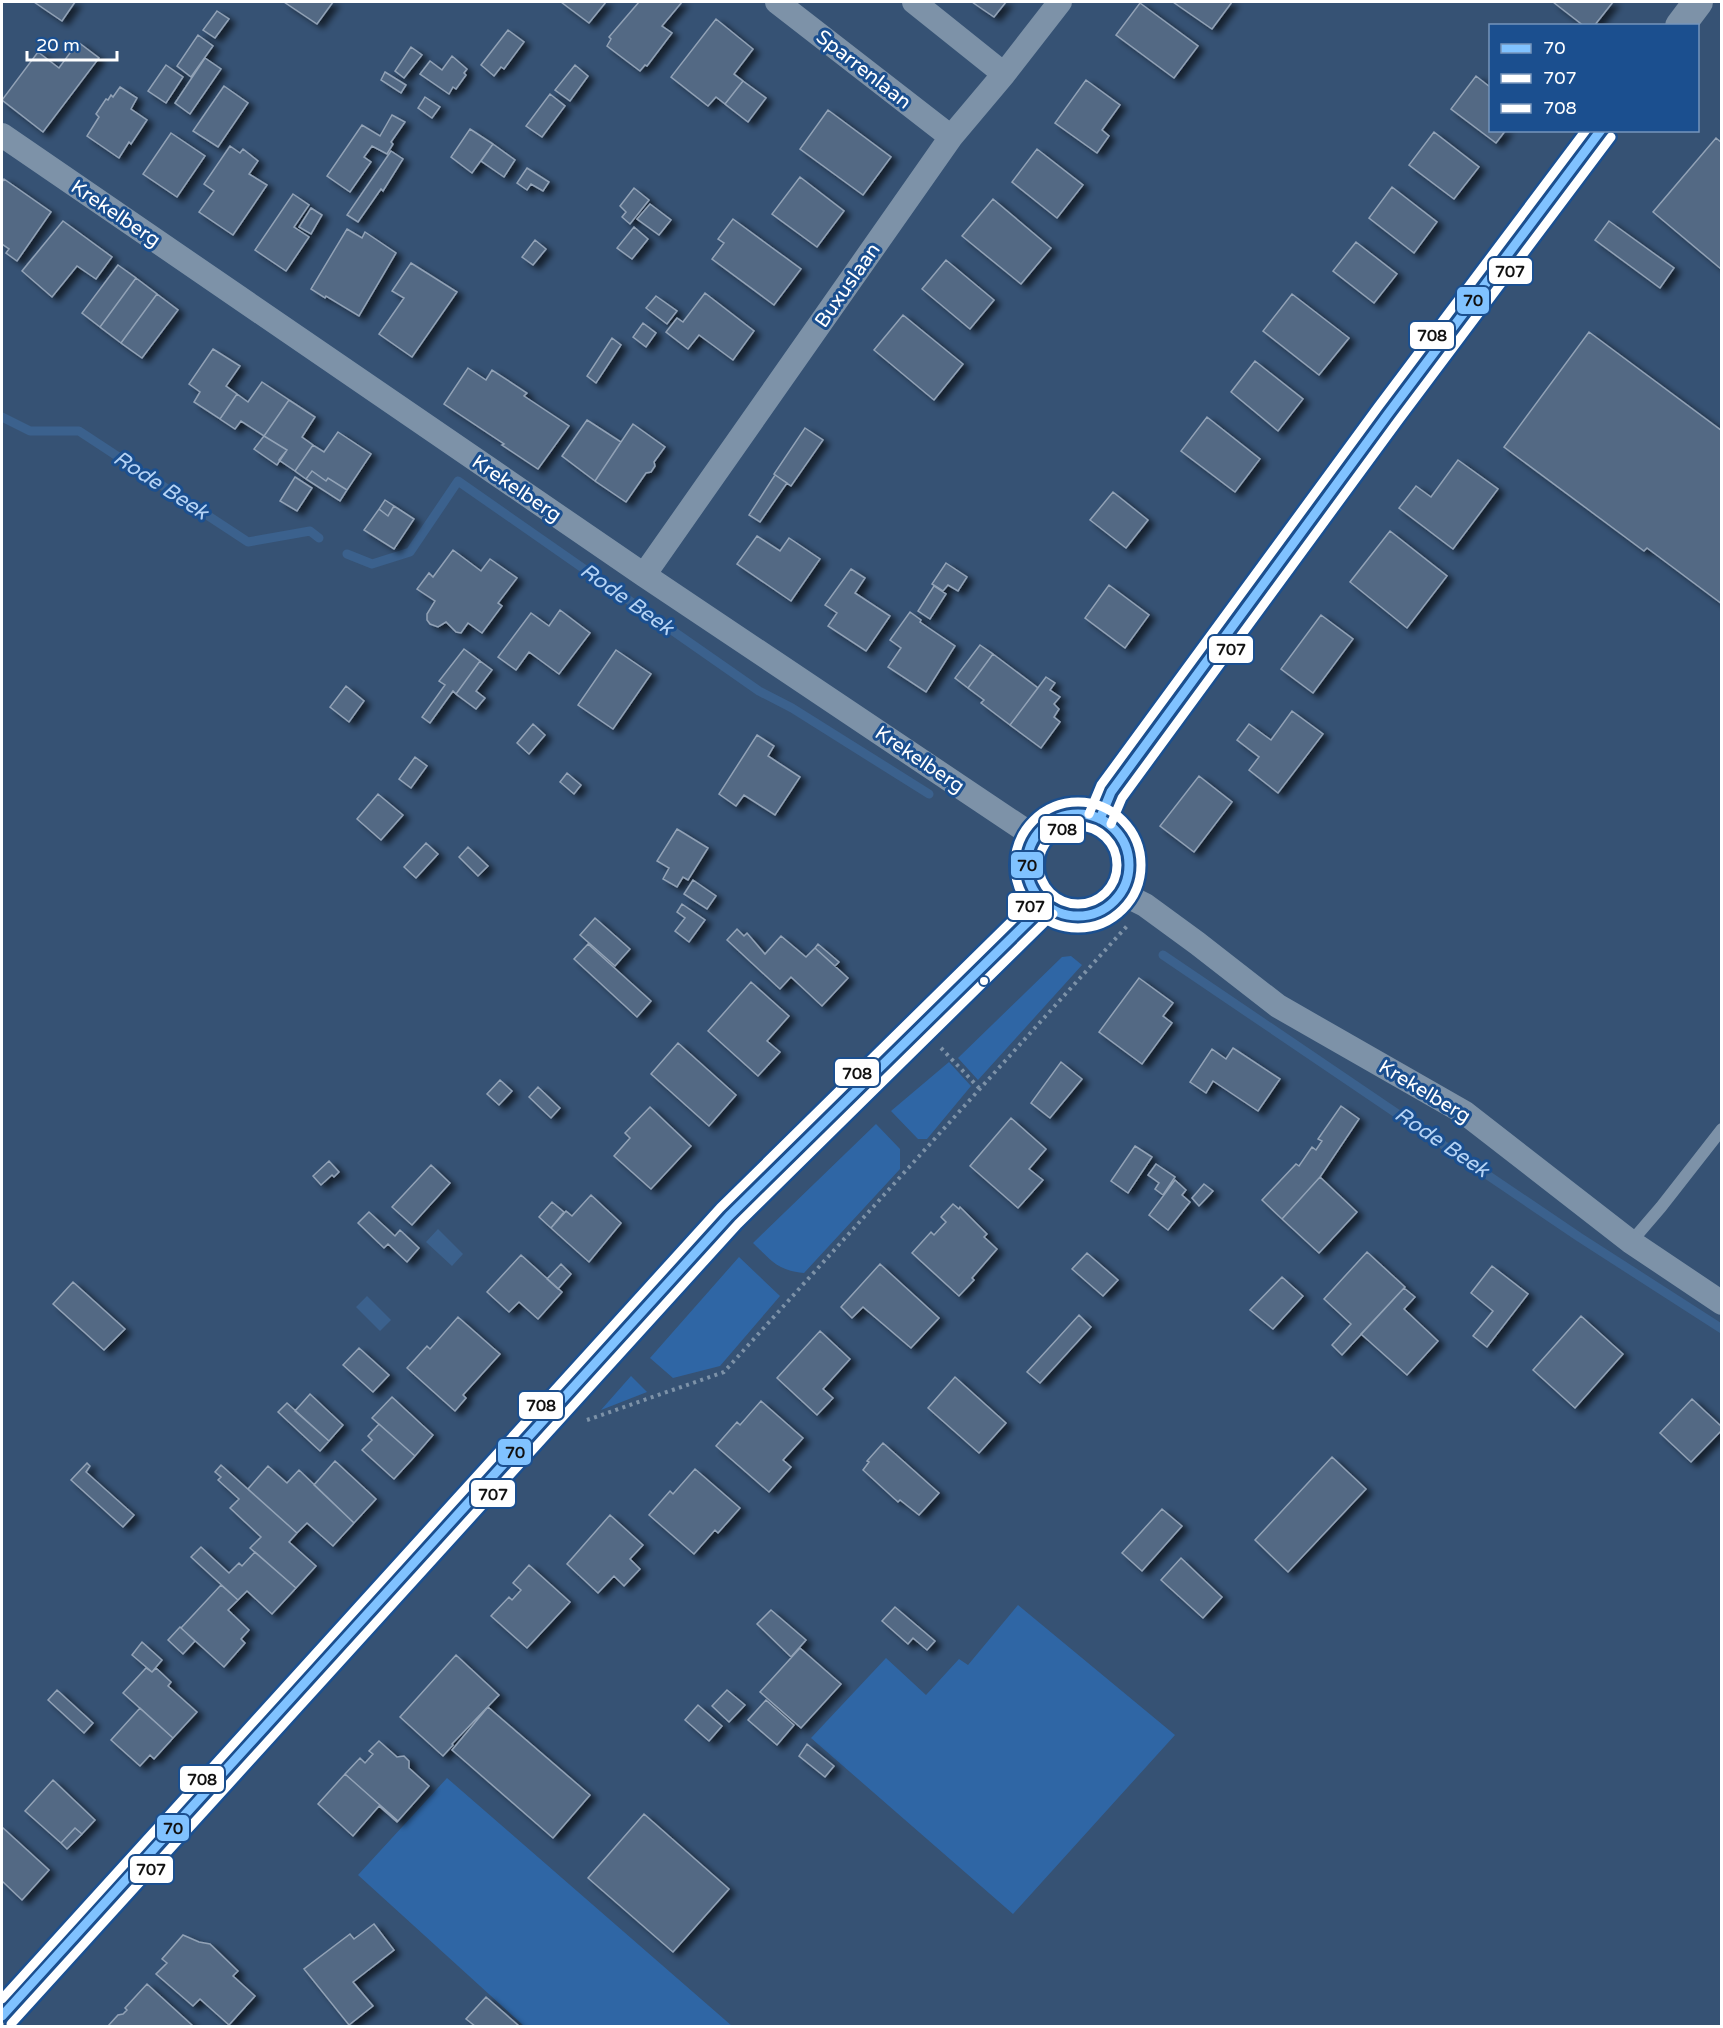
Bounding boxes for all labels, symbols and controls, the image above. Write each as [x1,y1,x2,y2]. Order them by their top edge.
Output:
scale bar [27,24,117,62]
legend [1489,24,1699,132]
street label: Sparrenlaan [811,25,916,114]
text: 20 m [36,34,80,56]
text: 70 [1543,37,1566,59]
text: 707 [1543,67,1577,89]
text: 708 [1543,97,1577,119]
street label: Krekelberg [66,175,165,253]
street label: Buxuslaan [810,239,886,333]
line badge: 707 [1488,257,1533,285]
text: 707 [1495,262,1525,282]
line badge: 70 [1456,286,1490,315]
text: 70 [1463,291,1483,311]
line badge: 708 [1409,321,1455,350]
text: 708 [1417,326,1447,346]
water label: Rode Beek [109,446,214,526]
street label: Krekelberg [467,450,566,528]
water label: Rode Beek [575,558,679,642]
line badge: 707 [1208,635,1254,664]
text: 707 [1216,640,1246,660]
street label: Krekelberg [870,721,969,799]
line badge: 708 [1039,815,1085,844]
text: 708 [1047,820,1077,840]
line badge: 70 [1010,851,1044,879]
text: 70 [1017,856,1037,876]
line badge: 707 [1007,892,1053,921]
text: 707 [1015,897,1045,917]
unlabelled marker [978,975,990,987]
street label: Krekelberg [1374,1055,1475,1129]
line badge: 708 [834,1058,880,1087]
text: 708 [842,1064,872,1084]
water label: Rode Beek [1390,1102,1495,1184]
line badge: 708 [518,1391,564,1420]
text: 708 [526,1396,556,1416]
line badge: 70 [497,1438,532,1466]
text: 70 [505,1443,525,1463]
line badge: 707 [470,1479,516,1508]
text: 707 [478,1485,508,1505]
line badge: 708 [179,1765,225,1793]
text: 708 [187,1770,217,1790]
line badge: 70 [156,1814,190,1842]
text: 70 [163,1819,183,1839]
line badge: 707 [129,1855,174,1884]
text: 707 [136,1860,166,1880]

